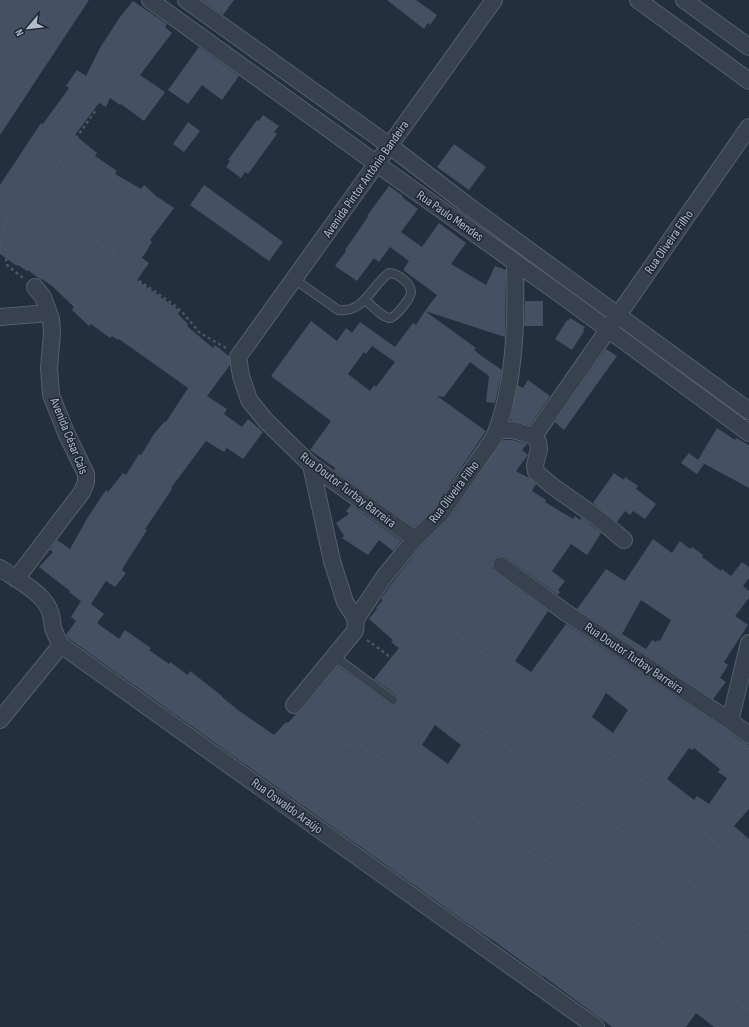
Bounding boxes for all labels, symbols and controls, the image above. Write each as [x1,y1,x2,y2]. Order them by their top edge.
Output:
north arrow [8,8,48,48]
text: N [12,27,27,38]
street label: Avenida Pintor Antônio Bandeira [319,118,412,241]
street label: Rua Paulo Mendes [413,187,487,245]
street label: Rua Oliveira Filho [641,207,697,277]
street label: Avenida César Cals [46,395,92,477]
street label: Rua Doutor Turbay Barreira [297,449,399,531]
street label: Rua Oliveira Filho [425,458,483,526]
street label: Rua Doutor Turbay Barreira [581,619,687,697]
street label: Rua Oswaldo Araújo [248,775,326,837]

